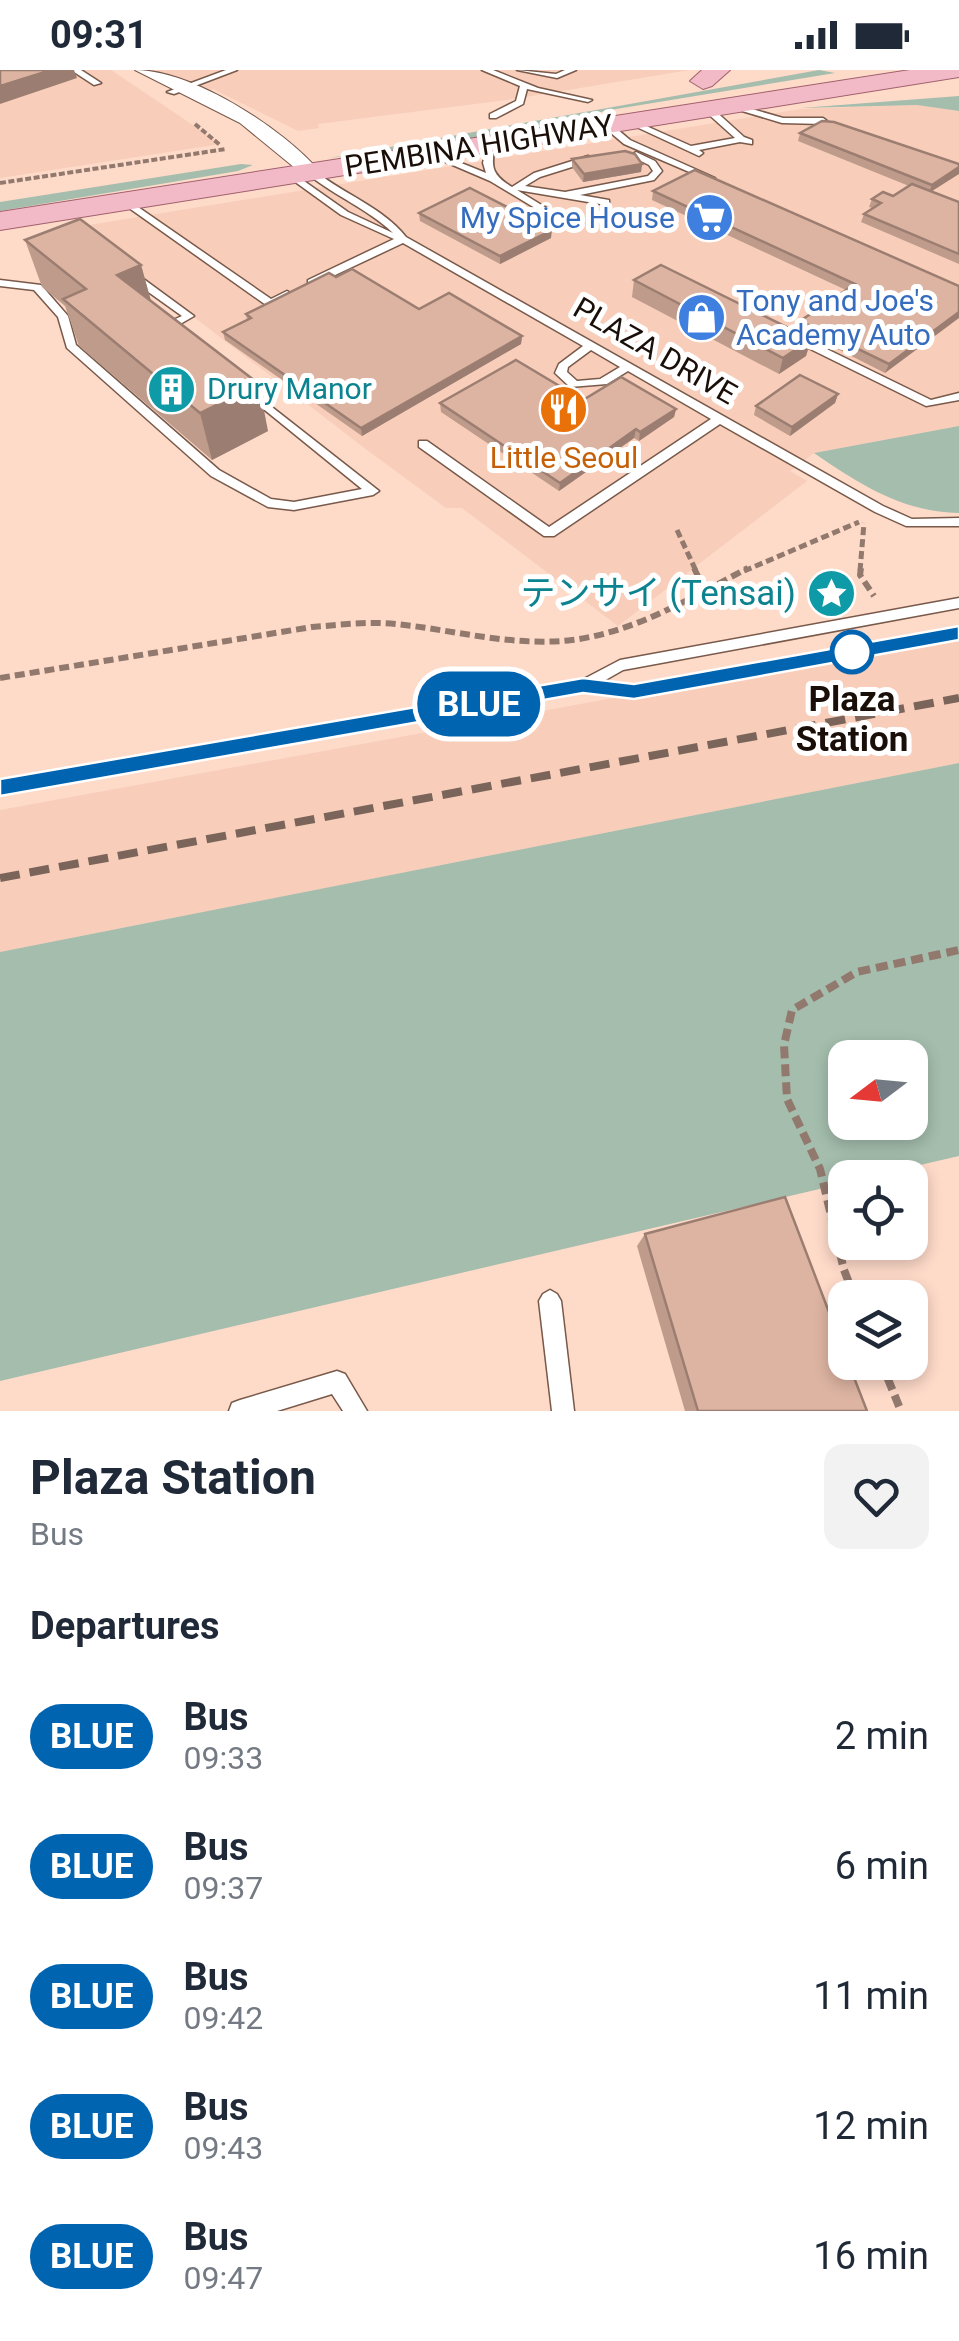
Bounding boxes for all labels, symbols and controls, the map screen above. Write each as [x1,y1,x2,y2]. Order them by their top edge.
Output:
text: 09:31 [50,13,148,57]
street label: PEMBINA HIGHWAY [342,107,616,184]
supermarket icon: My Spice House [684,192,736,244]
place label: My Spice House [460,200,675,235]
place label: Tony and Joe's Academy Auto [736,283,934,352]
street label: PLAZA DRIVE [567,290,743,411]
shop icon: Tony and Joe's Academy Auto [675,292,727,344]
building icon: Drury Manor [146,363,198,415]
place label: Drury Manor [207,371,372,406]
restaurant icon: Little Seoul [538,383,590,435]
place label: Little Seoul [490,440,638,475]
place icon: テンサイ (Tensai) [805,567,857,619]
place label: テンサイ (Tensai) [520,573,796,614]
marker: Plaza Station [831,631,873,673]
line badge: BLUE [409,672,549,736]
place label: Plaza Station [796,679,908,760]
text: BLUE [437,684,521,725]
north arrow [828,1040,928,1140]
map controls [828,1040,928,1380]
button: locate [828,1160,928,1260]
button: layers [828,1280,928,1380]
button: heart [824,1444,929,1549]
text: Plaza Station [30,1449,316,1506]
text: Bus [30,1515,84,1553]
text: Departures [30,1604,220,1648]
text: Bus [183,1695,249,1739]
text: 2 min [835,1714,929,1758]
text: BLUE [50,1716,133,1757]
text: 09:33 [183,1739,263,1777]
text: Bus [183,1825,249,1869]
text: 6 min [835,1844,929,1888]
text: BLUE [50,1846,133,1887]
text: 09:37 [183,1869,263,1907]
text: Bus [183,1955,249,1999]
text: 11 min [813,1974,929,2018]
text: BLUE [50,1976,133,2017]
text: 09:42 [183,1999,263,2037]
text: Bus [183,2085,249,2129]
text: 12 min [813,2104,929,2148]
text: BLUE [50,2106,133,2147]
text: 09:43 [183,2129,263,2167]
text: Bus [183,2215,249,2259]
text: 16 min [813,2234,929,2278]
text: BLUE [50,2236,133,2277]
text: 09:47 [183,2259,263,2297]

